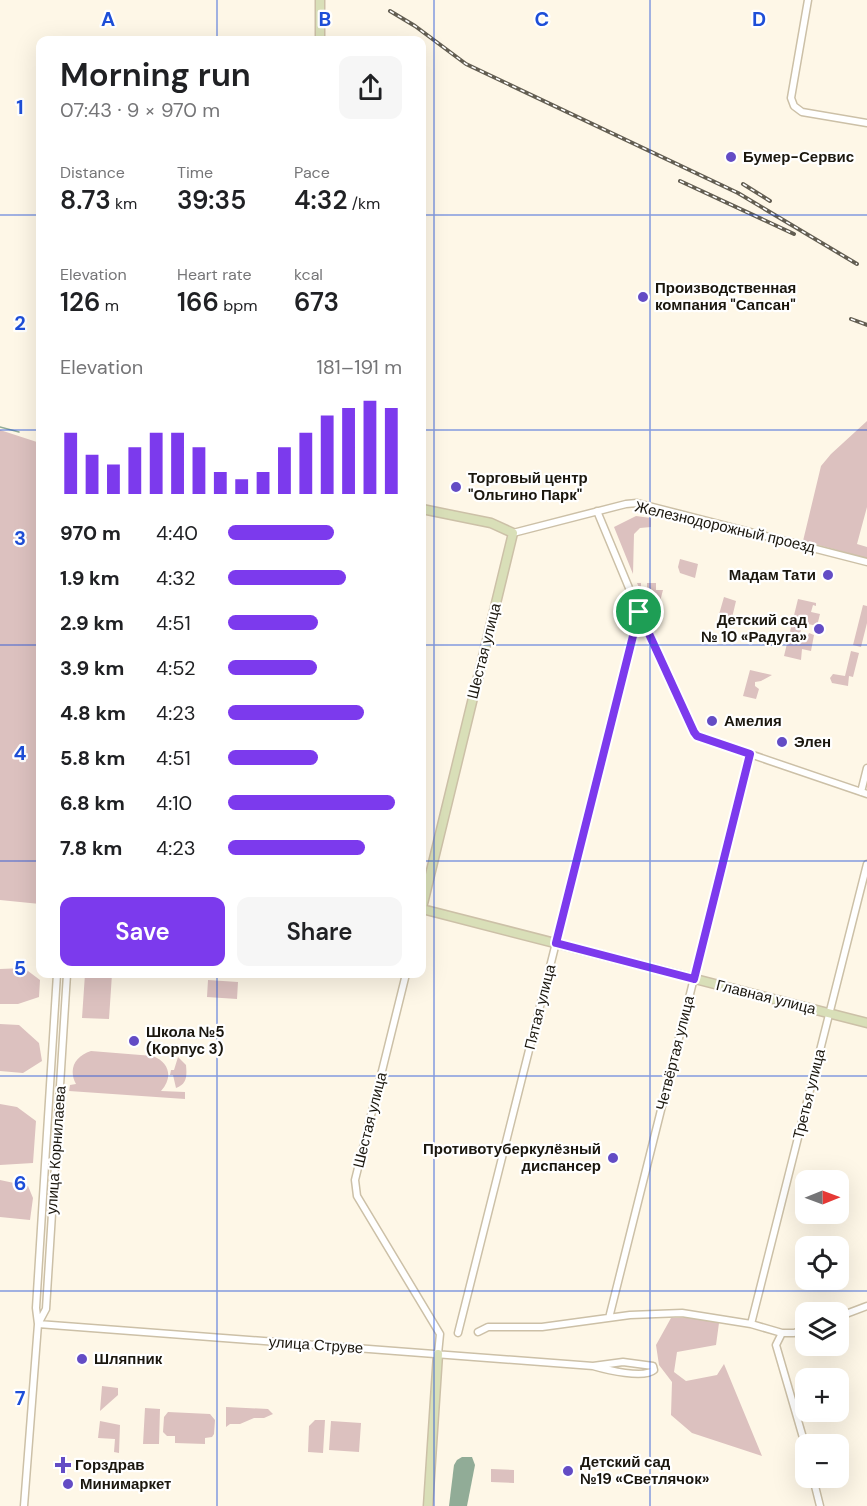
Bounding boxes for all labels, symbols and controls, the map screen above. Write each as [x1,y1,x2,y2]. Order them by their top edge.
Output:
text: A [101,6,115,32]
text: B [319,6,331,32]
text: C [535,6,549,32]
text: D [752,6,766,32]
text: Morning run [60,53,251,96]
button: share [339,56,402,119]
text: 1 [16,94,24,120]
text: 07:43 · 9 × 970 m [60,97,220,123]
place label: Бумер-Сервис [743,147,854,167]
marker: Бумер-Сервис [724,150,738,164]
text: Distance [60,162,125,183]
text: Time [177,162,213,183]
text: Pace [294,162,330,183]
text: 8.73 [60,183,111,217]
text: 39:35 [177,183,246,217]
text: 4:32 [294,183,347,217]
text: km [111,193,137,214]
text: /km [347,193,380,214]
text: Elevation [60,264,127,285]
text: Heart rate [177,264,252,285]
text: kcal [294,264,323,285]
place label: Производственная компания "Сапсан" [655,278,796,315]
text: 126 [60,285,101,319]
text: 166 [177,285,219,319]
text: 673 [294,285,339,319]
marker: Производственная компания "Сапсан" [636,290,650,304]
text: m [101,295,119,316]
text: bpm [219,295,258,316]
text: 2 [14,310,26,336]
text: Elevation [60,354,143,380]
text: 181–191 m [317,354,402,380]
place label: Торговый центр "Ольгино Парк" [468,468,588,505]
marker: Торговый центр "Ольгино Парк" [449,480,463,494]
street label: Железнодорожный проезд [633,496,817,558]
text: 970 m [60,520,121,546]
text: 4:40 [156,520,198,546]
text: 3 [14,525,26,551]
text: 1.9 km [60,565,120,591]
text: 4:32 [156,565,196,591]
place label: Мадам Тати [729,565,816,585]
marker: Мадам Тати [821,568,835,582]
pin [613,586,664,637]
icon: arrive [622,595,655,628]
street label: Шестая улица [462,600,506,701]
text: 2.9 km [60,610,124,636]
text: 4:51 [156,610,191,636]
place label: Детский сад № 10 «Радуга» [701,610,807,647]
marker: Детский сад № 10 «Радуга» [812,622,826,636]
text: 3.9 km [60,655,124,681]
text: 4:52 [156,655,196,681]
text: 4.8 km [60,700,126,726]
text: 4:23 [156,700,196,726]
place label: Амелия [724,711,782,731]
marker: Амелия [705,714,719,728]
place label: Элен [794,732,831,752]
marker: Элен [775,735,789,749]
text: 4 [14,740,27,766]
text: 5.8 km [60,745,125,771]
text: 4:51 [156,745,191,771]
text: 6.8 km [60,790,125,816]
text: 4:10 [156,790,192,816]
text: 7.8 km [60,835,122,861]
text: 4:23 [156,835,196,861]
button: Save [60,897,225,966]
button: Share [237,897,402,966]
text: 5 [14,955,26,981]
street label: Пятая улица [520,962,560,1052]
street label: Главная улица [714,975,819,1019]
street label: Четвёртая улица [651,993,699,1112]
place label: Школа №5 (Корпус 3) [146,1022,225,1059]
marker: Школа №5 (Корпус 3) [127,1034,141,1048]
street label: Третья улица [788,1046,830,1141]
street label: Шестая улица [348,1069,392,1170]
street label: улица Корнилаева [42,1084,71,1215]
place label: Противотуберкулёзный диспансер [423,1139,601,1176]
marker: Противотуберкулёзный диспансер [606,1151,620,1165]
text: 6 [14,1170,26,1196]
north arrow [795,1170,849,1224]
map controls [795,1170,849,1488]
button: locate [795,1236,849,1290]
button: layers [795,1302,849,1356]
street label: улица Струве [268,1332,364,1358]
place label: Шляпник [94,1349,163,1369]
marker: Шляпник [75,1352,89,1366]
button: + [795,1368,849,1422]
text: 7 [15,1385,26,1411]
button: − [795,1434,849,1488]
place label: Детский сад №19 «Светлячок» [580,1452,710,1489]
place label: Горздрав [75,1455,145,1475]
marker: Горздрав [56,1458,70,1472]
marker: Детский сад №19 «Светлячок» [561,1464,575,1478]
place label: Минимаркет [80,1474,171,1494]
marker: Минимаркет [61,1477,75,1491]

